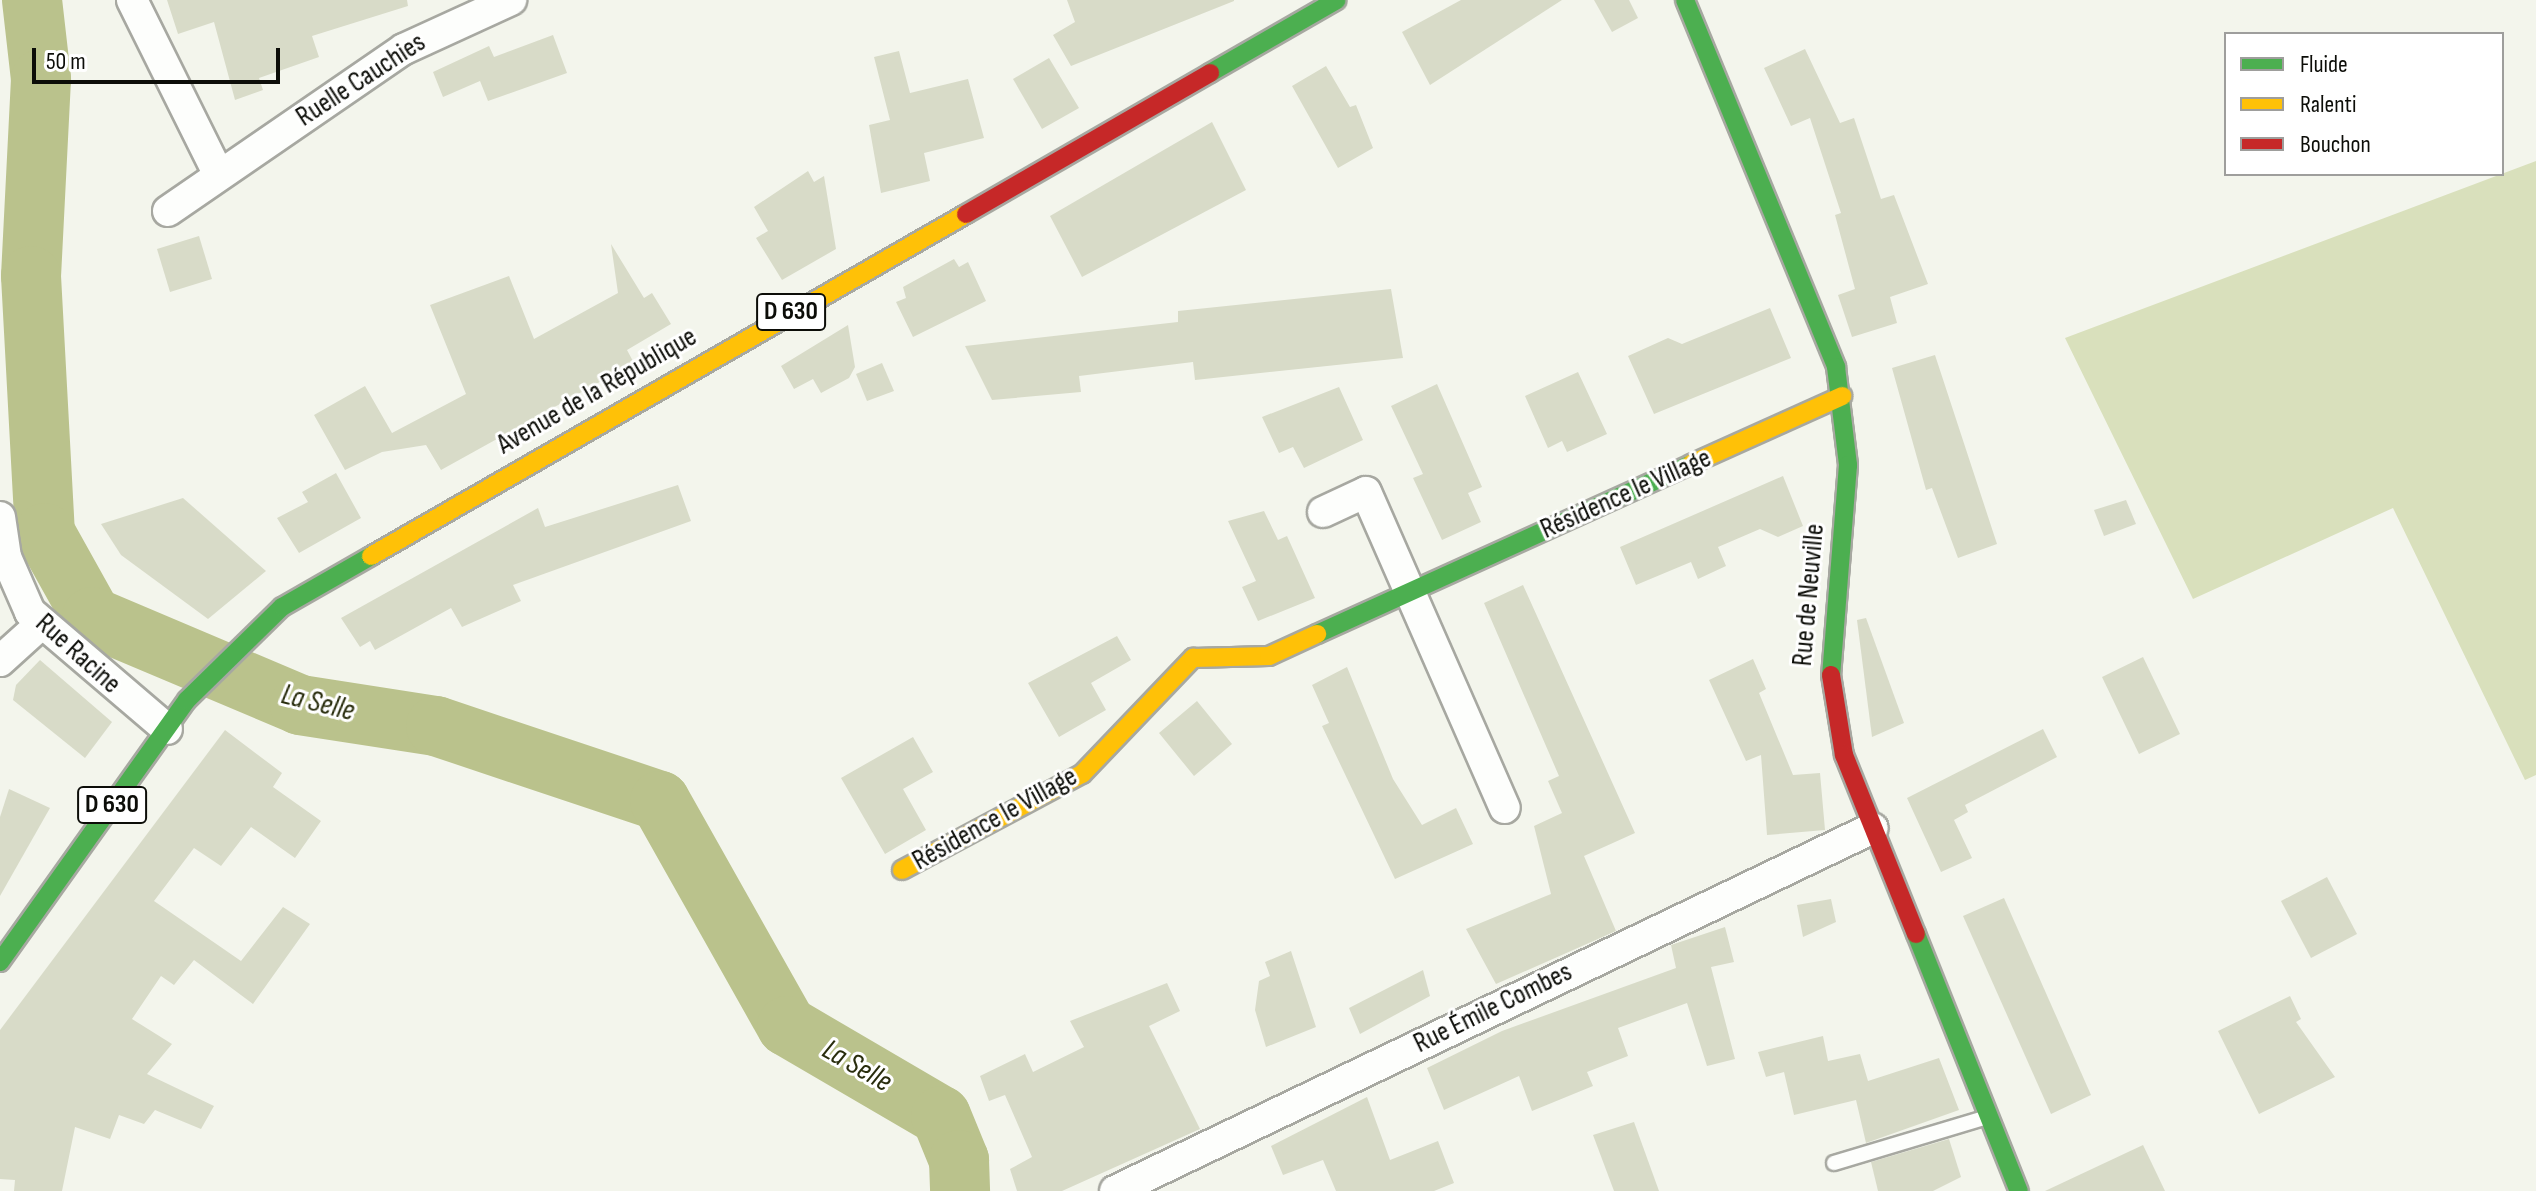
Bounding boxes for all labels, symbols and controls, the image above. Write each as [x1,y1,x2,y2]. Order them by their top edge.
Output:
street label: Ruelle Cauchies [290,26,432,134]
scale bar [36,32,284,82]
legend [2224,32,2504,176]
text: 50 m [46,47,86,76]
text: Fluide [2300,50,2348,79]
text: Ralenti [2300,90,2356,119]
text: Bouchon [2300,130,2371,159]
road number: D 630 [755,290,827,334]
street label: Avenue de la République [491,320,703,462]
street label: Résidence le Village [1536,441,1716,547]
street label: Rue de Neuville [1786,522,1832,668]
street label: Rue Racine [28,607,128,701]
water label: La Selle [278,677,358,729]
street label: Résidence le Village [907,760,1083,878]
road number: D 630 [76,783,148,827]
street label: Rue Émile Combes [1408,955,1578,1061]
water label: La Selle [816,1032,898,1100]

